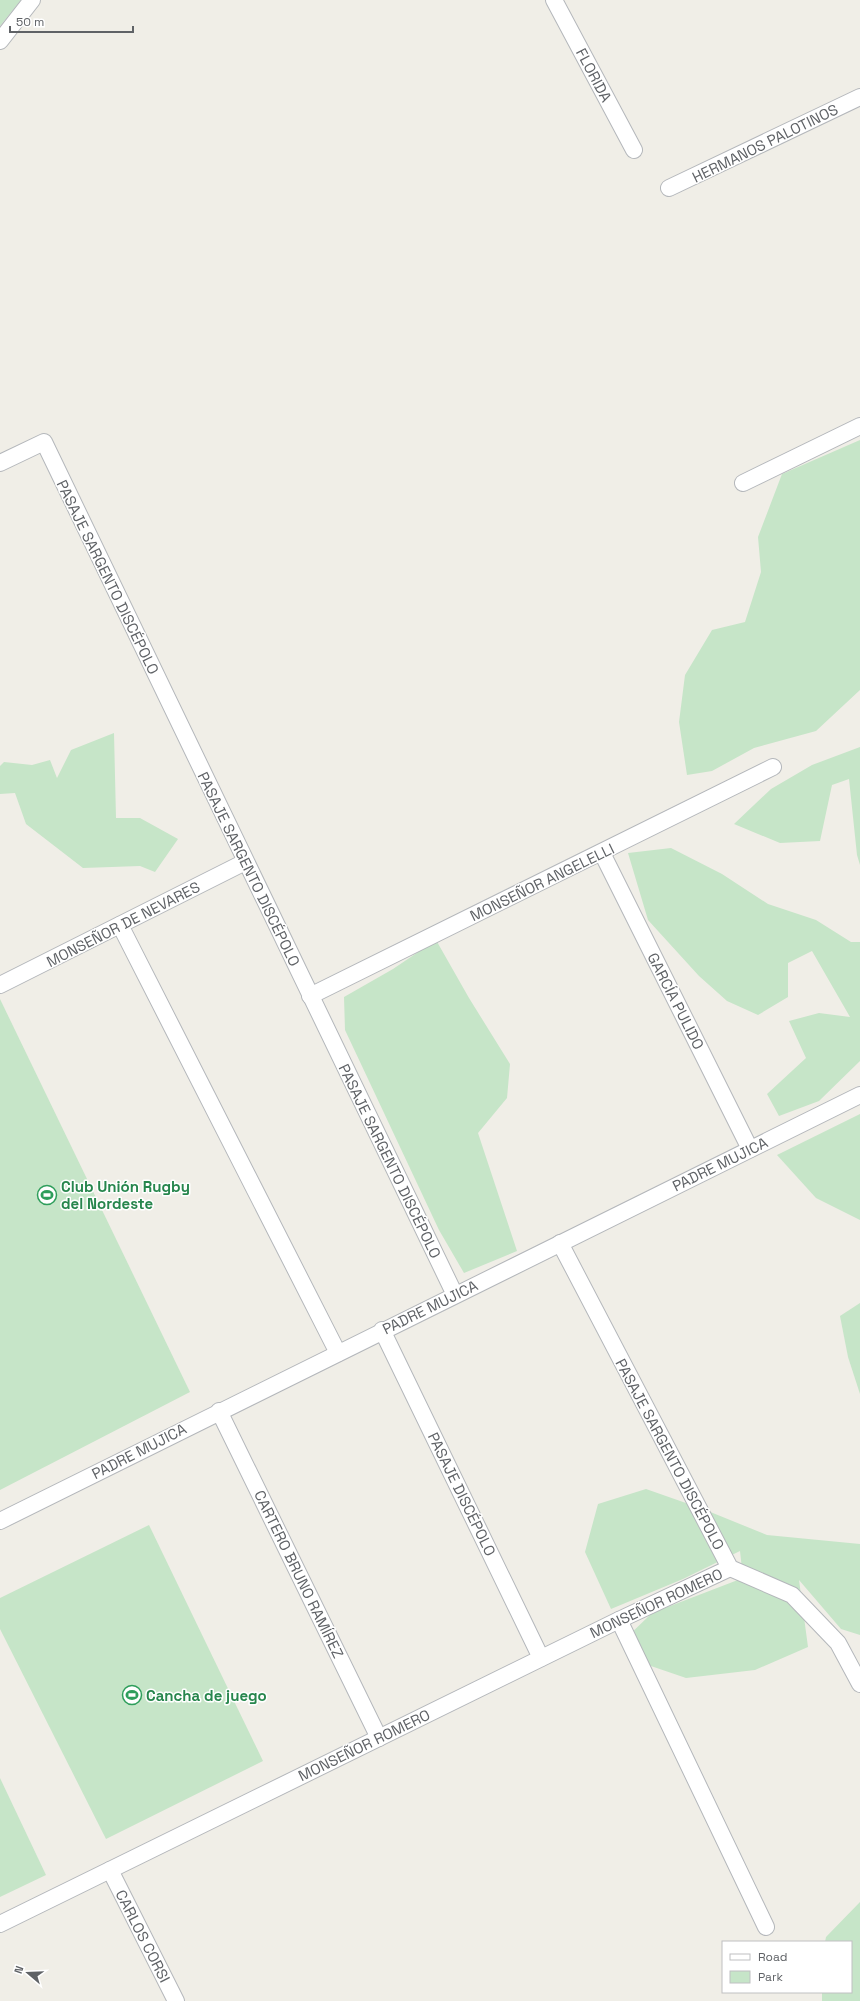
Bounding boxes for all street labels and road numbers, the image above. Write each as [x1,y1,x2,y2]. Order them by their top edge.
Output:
street label: FLORIDA [572,45,616,106]
street label: HERMANOS PALOTINOS [689,99,841,187]
street label: PASAJE SARGENTO DISCÉPOLO [53,477,163,677]
street label: PASAJE SARGENTO DISCÉPOLO [194,769,304,969]
street label: MONSEÑOR ANGELELLI [467,839,617,925]
street label: MONSEÑOR DE NEVARES [43,877,203,971]
street label: GARCÍA PULIDO [643,949,709,1053]
street label: PASAJE SARGENTO DISCÉPOLO [335,1061,445,1261]
street label: PADRE MUJICA [669,1132,771,1195]
street label: PADRE MUJICA [379,1275,481,1338]
street label: PASAJE SARGENTO DISCÉPOLO [611,1355,729,1553]
street label: PADRE MUJICA [88,1419,190,1483]
street label: PASAJE DISCÉPOLO [424,1429,500,1559]
street label: CARTERO BRUNO RAMÍREZ [250,1487,348,1661]
street label: MONSEÑOR ROMERO [587,1564,725,1642]
street label: MONSEÑOR ROMERO [295,1705,433,1785]
street label: CARLOS CORSI [112,1887,174,1985]

